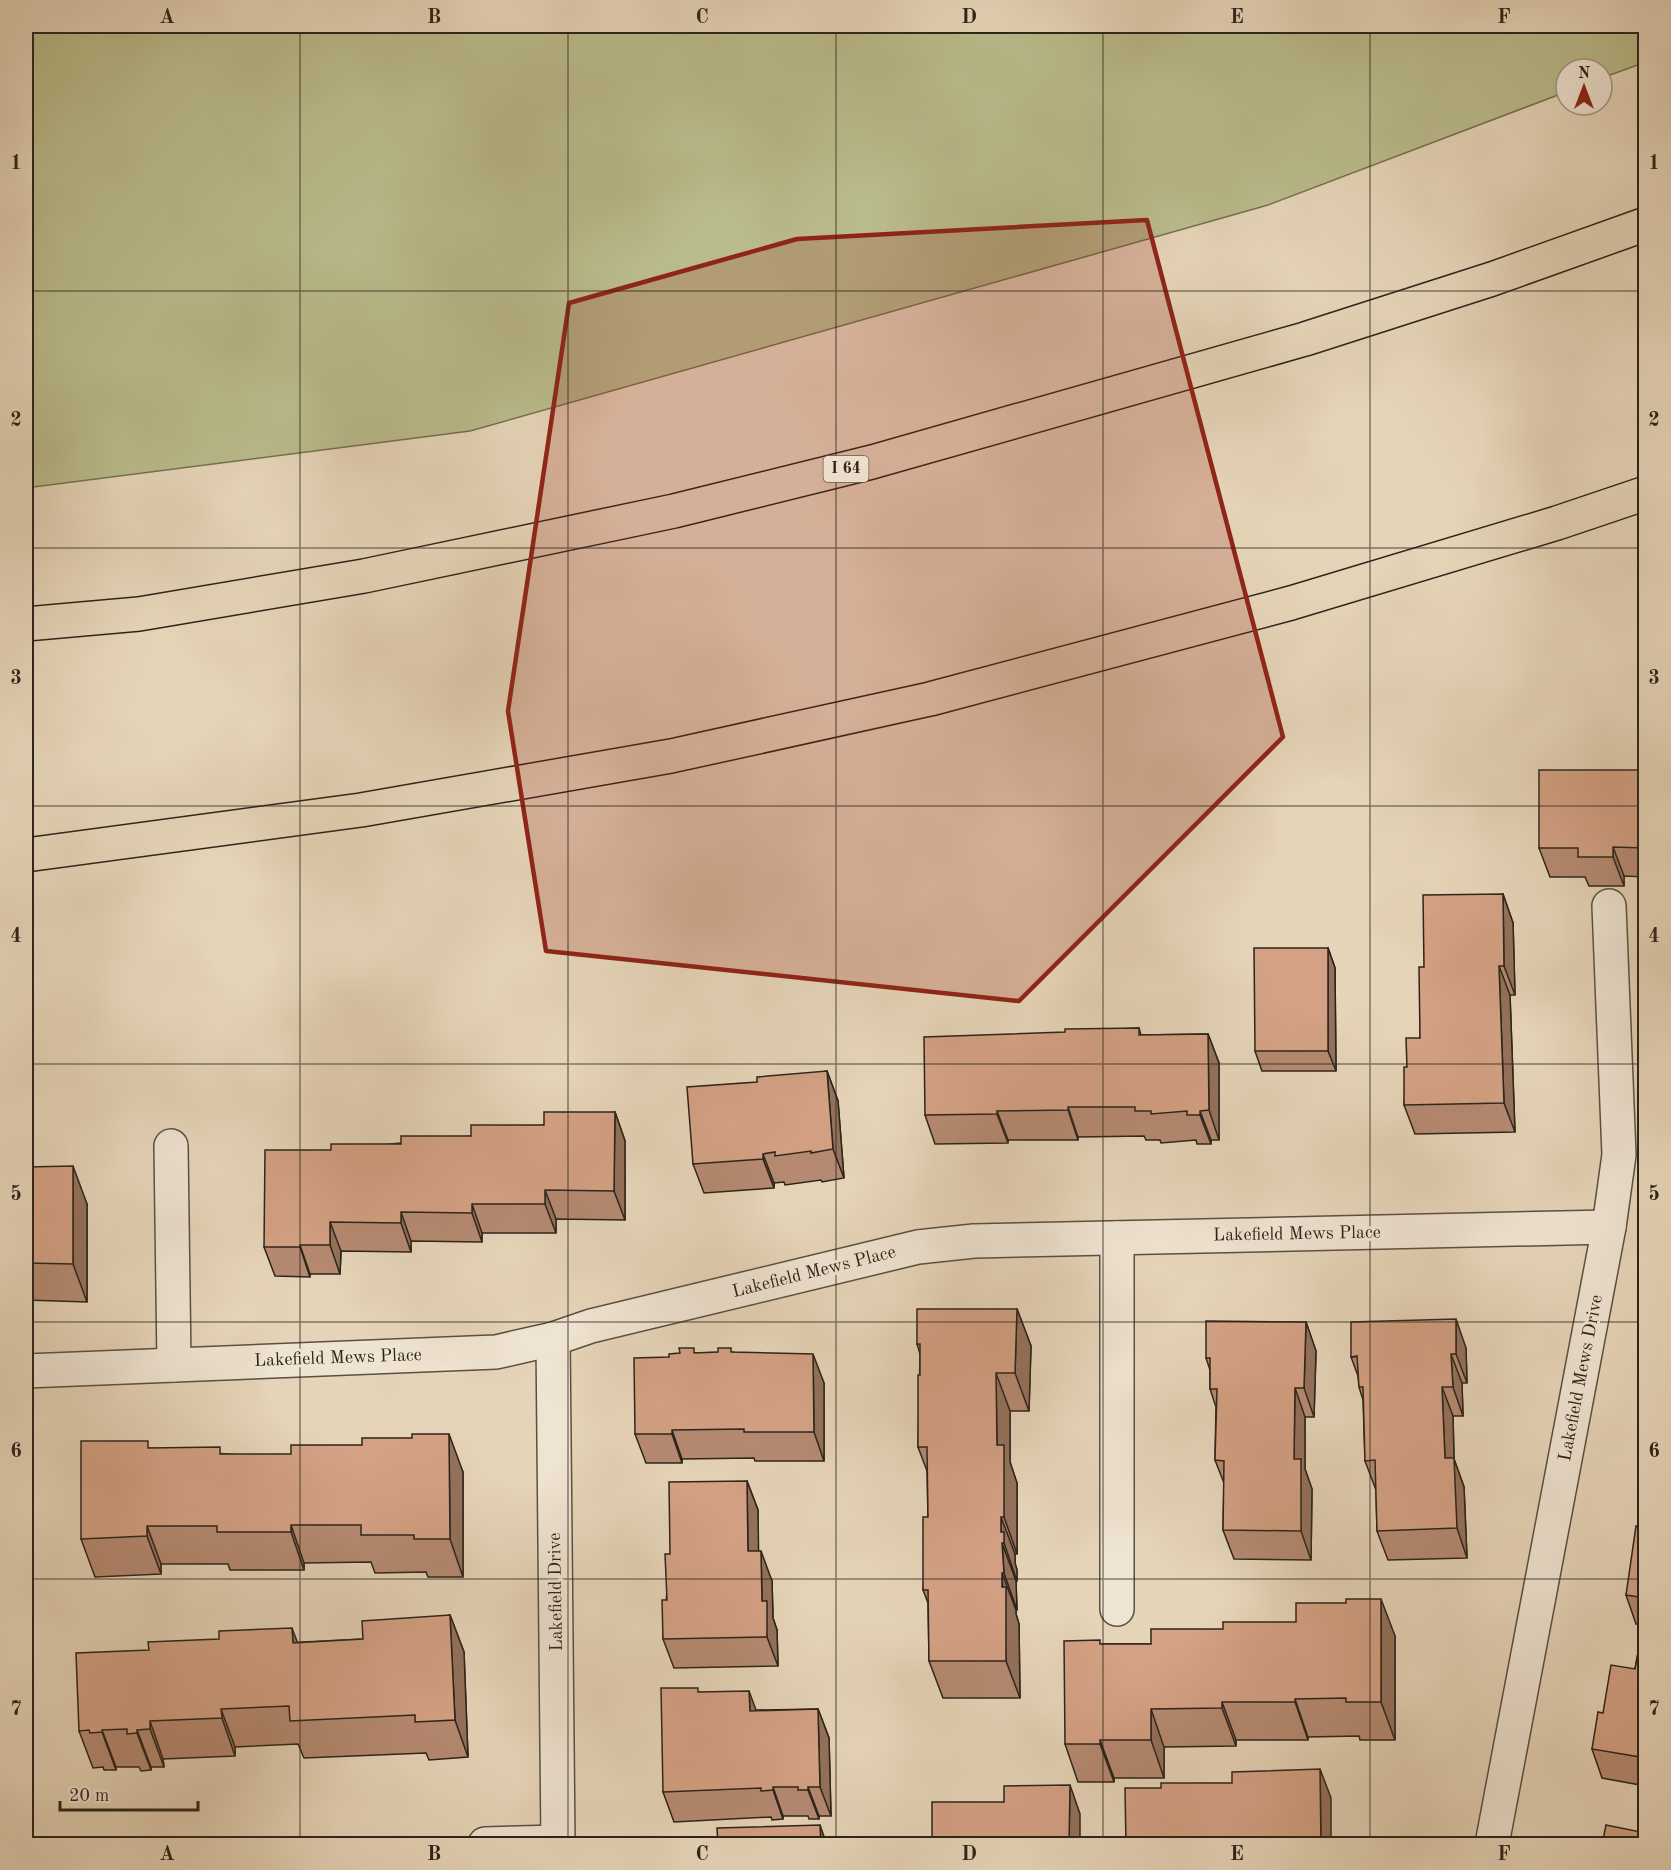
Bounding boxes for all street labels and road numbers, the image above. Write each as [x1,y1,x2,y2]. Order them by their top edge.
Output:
road number: I 64 [824,456,868,482]
street label: Lakefield Mews Place [1213,1224,1381,1244]
street label: Lakefield Mews Place [730,1243,898,1301]
street label: Lakefield Mews Drive [1556,1293,1606,1463]
street label: Lakefield Mews Place [254,1346,422,1370]
street label: Lakefield Drive [546,1532,566,1652]

